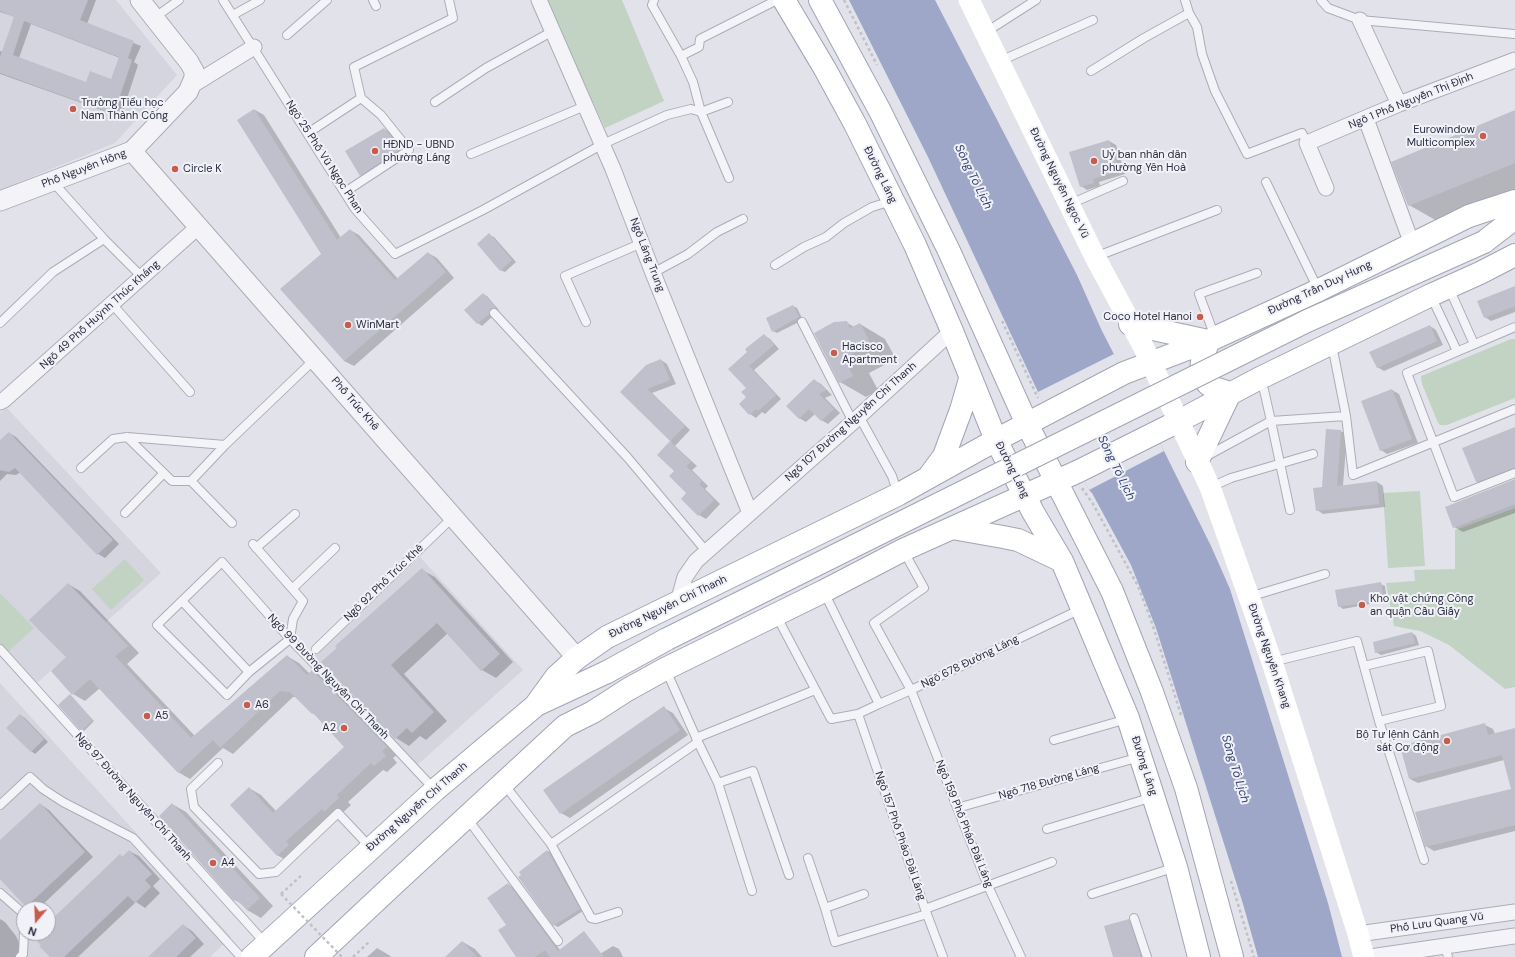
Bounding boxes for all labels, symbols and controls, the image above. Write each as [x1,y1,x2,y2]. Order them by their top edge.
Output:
street label: Ngõ 1 Phố Nguyễn Thị Định [1347,70,1475,132]
place label: Trường Tiểu học Nam Thành Công [81,96,168,122]
street label: Ngõ 25 Phố Vũ Ngọc Phan [283,98,365,216]
marker: Trường Tiểu học Nam Thành Công [68,104,78,114]
place label: Eurowindow Multicomplex [1407,123,1475,149]
street label: Đường Nguyễn Ngọc Vũ [1026,126,1092,240]
marker: Eurowindow Multicomplex [1478,131,1488,141]
place label: HĐND - UBND phường Láng [383,138,454,164]
water label: Sông Tô Lịch [951,142,995,212]
street label: Đường Láng [860,144,900,206]
marker: HĐND - UBND phường Láng [370,146,380,156]
street label: Phố Nguyên Hồng [40,147,128,191]
place label: Uỷ ban nhân dân phường Yên Hoà [1102,148,1187,174]
marker: Uỷ ban nhân dân phường Yên Hoà [1089,156,1099,166]
place label: Circle K [183,162,222,176]
marker: Circle K [170,164,180,174]
street label: Ngõ Láng Trung [627,216,667,294]
street label: Ngõ 49 Phố Huỳnh Thúc Kháng [38,258,162,372]
street label: Đường Trần Duy Hưng [1266,258,1374,318]
place label: Coco Hotel Hanoi [1103,310,1192,324]
marker: Coco Hotel Hanoi [1195,312,1205,322]
place label: WinMart [356,318,399,332]
marker: WinMart [343,320,353,330]
place label: Hacisco Apartment [842,340,897,366]
marker: Hacisco Apartment [829,348,839,358]
street label: Ngõ 107 Đường Nguyễn Chí Thanh [783,359,919,485]
street label: Phố Trúc Khê [328,375,382,433]
water label: Sông Tô Lịch [1094,433,1138,503]
street label: Đường Láng [992,439,1032,501]
street label: Ngõ 92 Phố Trúc Khê [342,542,426,624]
street label: Đường Nguyễn Chí Thanh [607,573,729,641]
place label: Kho vật chứng Công an quận Cầu Giấy [1370,592,1474,618]
marker: Kho vật chứng Công an quận Cầu Giấy [1357,600,1367,610]
street label: Đường Nguyễn Khang [1245,602,1293,710]
street label: Ngõ 99 Đường Nguyễn Chí Thanh [264,612,392,742]
street label: Ngõ 678 Đường Láng [919,633,1021,691]
place label: A6 [255,698,269,712]
marker: A6 [242,700,252,710]
place label: A5 [155,709,169,723]
marker: A5 [142,711,152,721]
place label: A2 [322,721,336,735]
marker: A2 [339,723,349,733]
place label: Bộ Tư lệnh Cảnh sát Cơ động [1356,728,1439,754]
street label: Ngõ 97 Đường Nguyễn Chí Thanh [72,730,194,864]
water label: Sông Tô Lịch [1218,733,1252,805]
street label: Đường Láng [1128,734,1160,798]
marker: Bộ Tư lệnh Cảnh sát Cơ động [1442,736,1452,746]
street label: Ngõ 159 Phố Pháo Đài Láng [932,758,996,890]
street label: Đường Nguyễn Chí Thanh [364,760,470,854]
street label: Ngõ 718 Đường Láng [997,761,1101,803]
street label: Ngõ 157 Phố Pháo Đài Láng [872,770,928,902]
place label: A4 [221,856,235,870]
marker: A4 [208,858,218,868]
north arrow [16,901,56,941]
street label: Phố Lưu Quang Vũ [1389,910,1485,936]
text: N [26,923,38,939]

